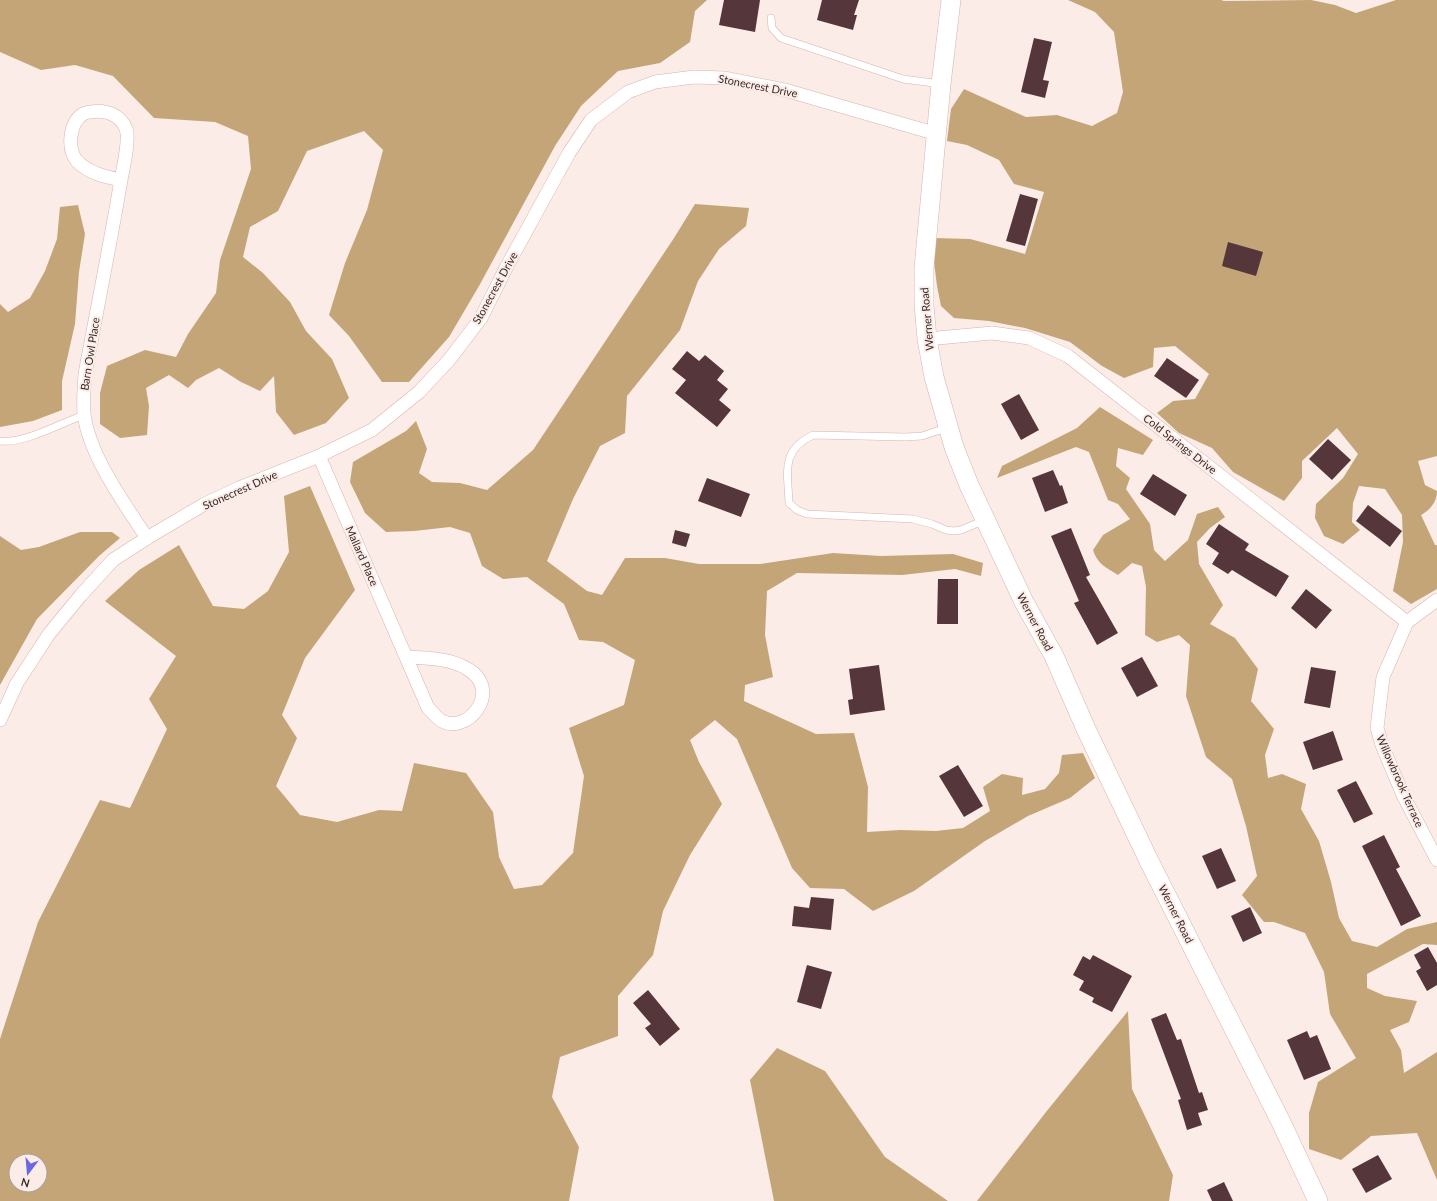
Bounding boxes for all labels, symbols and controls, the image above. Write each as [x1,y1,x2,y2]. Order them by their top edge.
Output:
street label: Stonecrest Drive [717,71,799,100]
street label: Stonecrest Drive [469,249,520,326]
street label: Werner Road [917,287,936,351]
street label: Barn Owl Place [77,316,102,391]
street label: Cold Springs Drive [1141,411,1220,476]
street label: Stonecrest Drive [200,467,279,512]
street label: Mallard Place [343,524,382,588]
street label: Werner Road [1015,591,1056,653]
street label: Willowbrook Terrace [1374,733,1427,829]
street label: Werner Road [1156,883,1197,945]
north arrow [8,1153,48,1193]
text: N [19,1176,31,1191]

